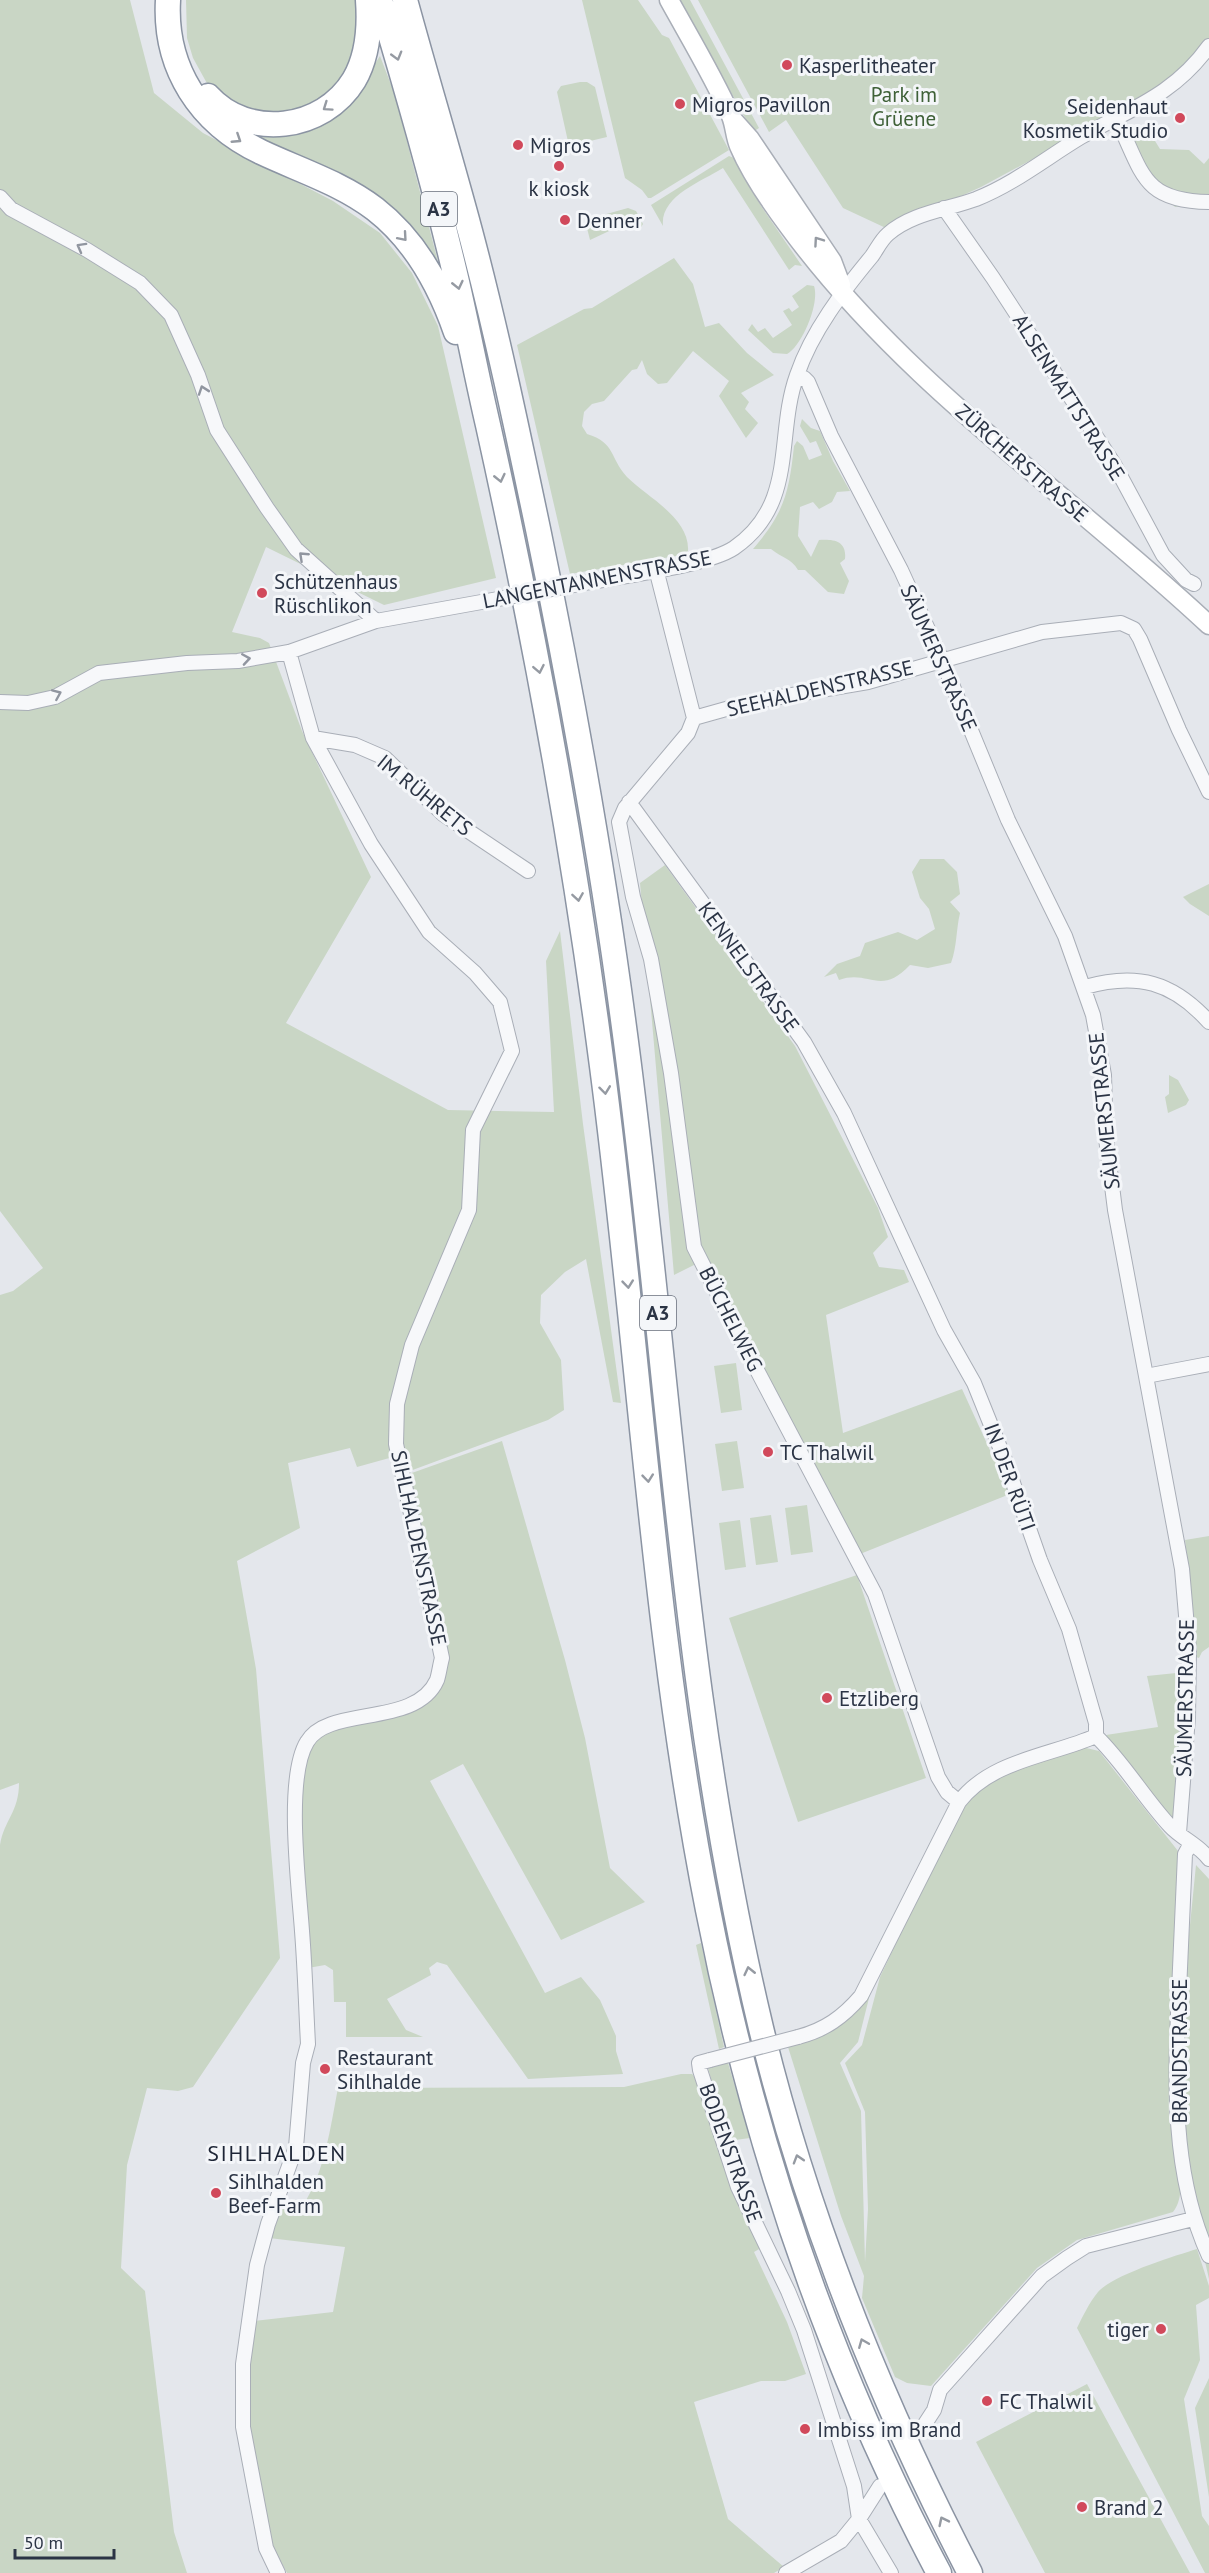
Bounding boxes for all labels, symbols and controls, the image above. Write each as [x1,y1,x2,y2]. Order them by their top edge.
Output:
one-way arrow [390,50,402,61]
place label: Kasperlitheater [799,52,936,79]
marker: Kasperlitheater [780,58,794,72]
park label: Park im Grüene [871,81,937,132]
place label: Migros Pavillon [692,91,831,118]
place label: Seidenhaut Kosmetik Studio [1023,93,1168,144]
marker: Migros Pavillon [673,97,687,111]
one-way arrow [322,100,333,111]
marker: Seidenhaut Kosmetik Studio [1173,111,1187,125]
one-way arrow [231,131,241,143]
place label: Migros [530,132,591,159]
marker: Migros [511,138,525,152]
marker: k kiosk [552,159,566,173]
place label: k kiosk [529,175,589,202]
road number: A3 [421,192,457,226]
place label: Denner [577,207,642,234]
marker: Denner [558,213,572,227]
one-way arrow [396,230,407,241]
one-way arrow [814,236,825,247]
one-way arrow [77,243,87,254]
one-way arrow [450,280,463,290]
street label: ALSENMATTSTRASSE [1007,309,1131,485]
one-way arrow [198,385,211,396]
street label: ZÜRCHERSTRASSE [950,398,1094,528]
one-way arrow [492,473,505,483]
street label: LANGENTANNENSTRASSE [480,544,714,614]
one-way arrow [300,552,310,563]
place label: Schützenhaus Rüschlikon [274,568,398,619]
street label: SÄUMERSTRASSE [895,580,983,736]
marker: Schützenhaus Rüschlikon [255,586,269,600]
street label: SEEHALDENSTRASSE [724,653,916,723]
one-way arrow [241,654,251,666]
one-way arrow [532,664,545,674]
one-way arrow [51,689,62,701]
street label: IM RÜHRETS [372,748,478,842]
one-way arrow [572,893,584,902]
street label: KENNELSTRASSE [693,896,805,1038]
street label: SÄUMERSTRASSE [1082,1031,1126,1191]
one-way arrow [599,1086,611,1095]
street label: BÜCHELWEG [693,1262,769,1376]
one-way arrow [621,1280,634,1289]
road number: A3 [640,1296,676,1330]
street label: IN DER RÜTI [978,1419,1042,1535]
place label: TC Thalwil [780,1439,874,1466]
marker: TC Thalwil [761,1445,775,1459]
street label: SIHLHALDENSTRASSE [385,1448,453,1648]
one-way arrow [641,1474,653,1483]
street label: SÄUMERSTRASSE [1170,1619,1200,1777]
place label: Etzliberg [839,1685,919,1712]
marker: Etzliberg [820,1691,834,1705]
one-way arrow [743,1966,756,1976]
street label: BRANDSTRASSE [1166,1979,1193,2123]
place label: Restaurant Sihlhalde [337,2044,433,2095]
marker: Restaurant Sihlhalde [318,2062,332,2076]
street label: BODENSTRASSE [693,2080,769,2226]
district label: SIHLHALDEN [207,2139,347,2167]
one-way arrow [793,2154,805,2165]
place label: Sihlhalden Beef-Farm [228,2168,324,2219]
marker: Sihlhalden Beef-Farm [209,2186,223,2200]
place label: tiger [1107,2316,1149,2343]
marker: tiger [1154,2322,1168,2336]
one-way arrow [858,2338,870,2349]
place label: FC Thalwil [999,2388,1093,2415]
marker: FC Thalwil [980,2394,994,2408]
place label: Imbiss im Brand [817,2416,961,2443]
marker: Imbiss im Brand [798,2422,812,2436]
place label: Brand 2 [1094,2494,1164,2521]
marker: Brand 2 [1075,2500,1089,2514]
one-way arrow [939,2517,950,2527]
scale bar [15,2522,114,2560]
text: 50 m [24,2531,63,2554]

